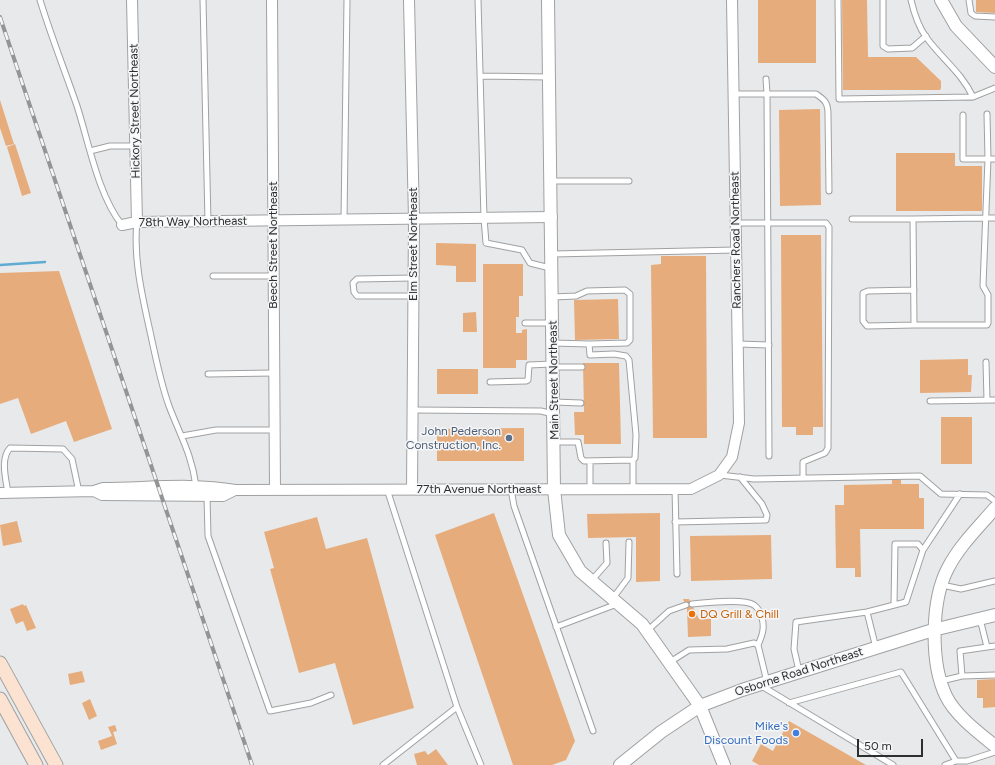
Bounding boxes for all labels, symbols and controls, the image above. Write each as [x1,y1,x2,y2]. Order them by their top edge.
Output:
street label: Hickory Street Northeast [127,43,143,179]
street label: Ranchers Road Northeast [728,171,744,309]
street label: Beech Street Northeast [266,181,280,309]
street label: Elm Street Northeast [406,187,420,301]
street label: 78th Way Northeast [139,214,247,230]
street label: Main Street Northeast [546,320,562,440]
place label: John Pederson Construction, Inc. [406,424,501,452]
marker: John Pederson Construction, Inc. [504,433,514,443]
street label: 77th Avenue Northeast [417,482,541,496]
place label: DQ Grill & Chill [700,607,779,621]
marker: DQ Grill & Chill [687,609,697,619]
street label: Osborne Road Northeast [733,644,865,700]
place label: Mike's Discount Foods [704,719,788,747]
marker: Mike's Discount Foods [791,728,801,738]
scale bar [859,731,925,757]
text: 50 m [864,739,892,753]

